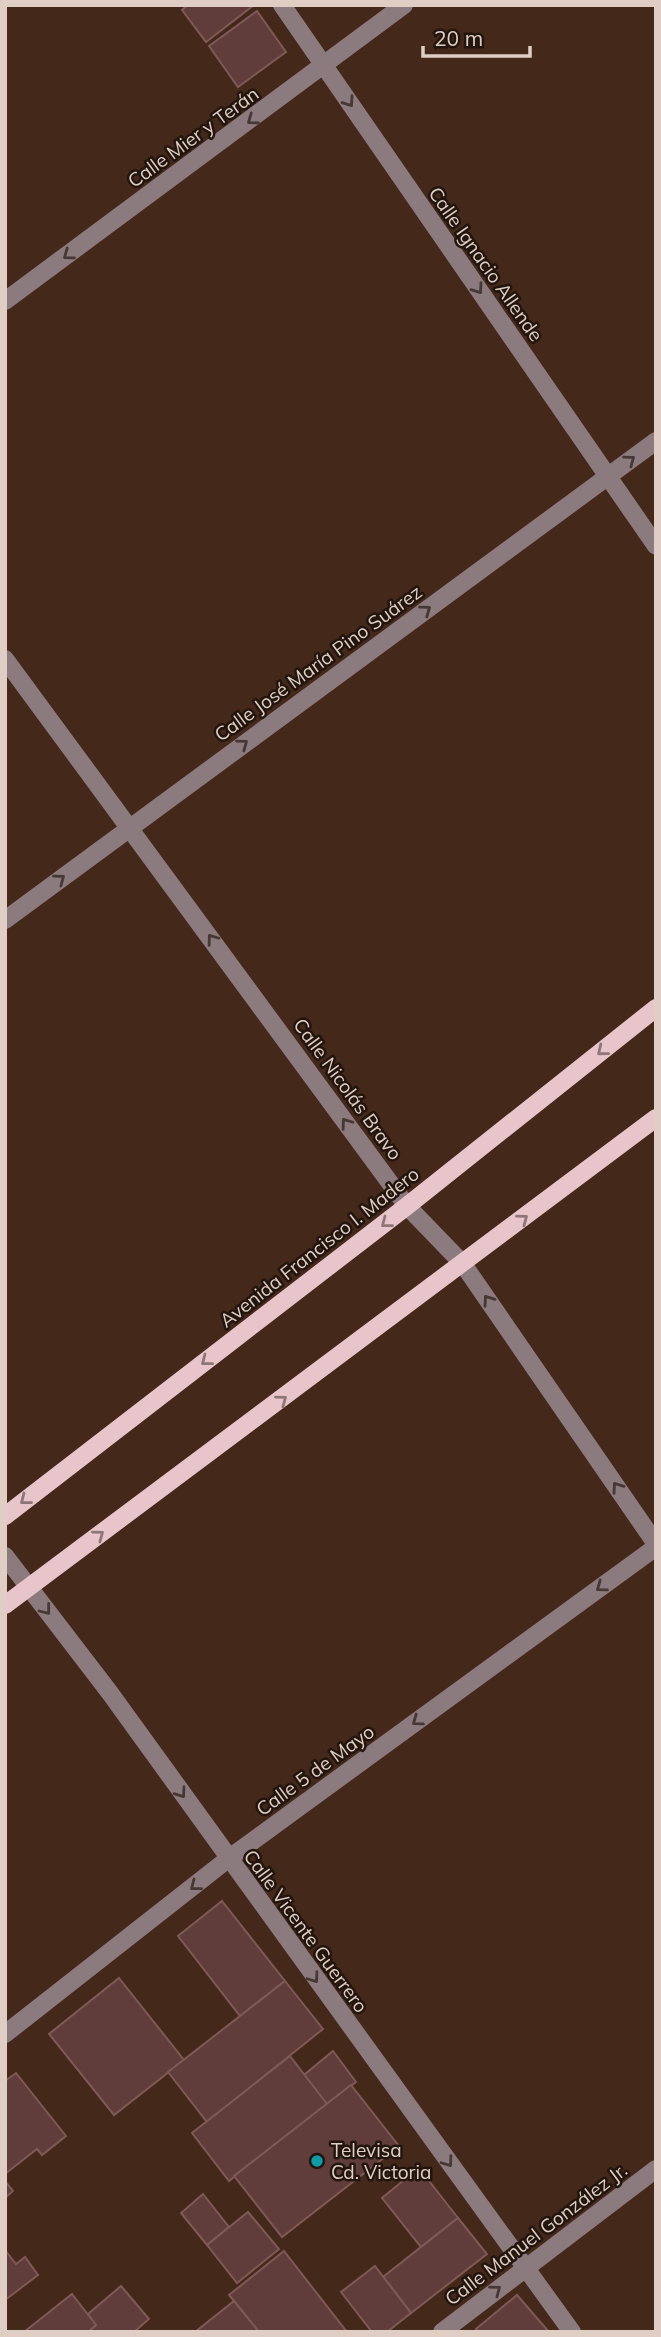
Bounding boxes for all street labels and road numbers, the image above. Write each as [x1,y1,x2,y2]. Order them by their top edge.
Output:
street label: Calle Mier y Terán [123,81,263,193]
street label: Calle Ignacio Allende [424,182,548,346]
street label: Calle José María Pino Suárez [210,580,427,746]
street label: Calle Nicolás Bravo [289,1013,407,1165]
street label: Avenida Francisco I. Madero [214,1162,424,1332]
street label: Calle 5 de Mayo [251,1719,379,1821]
street label: Calle Vicente Guerrero [239,1845,373,2017]
street label: Calle Manuel González Jr. [440,2158,632,2310]

